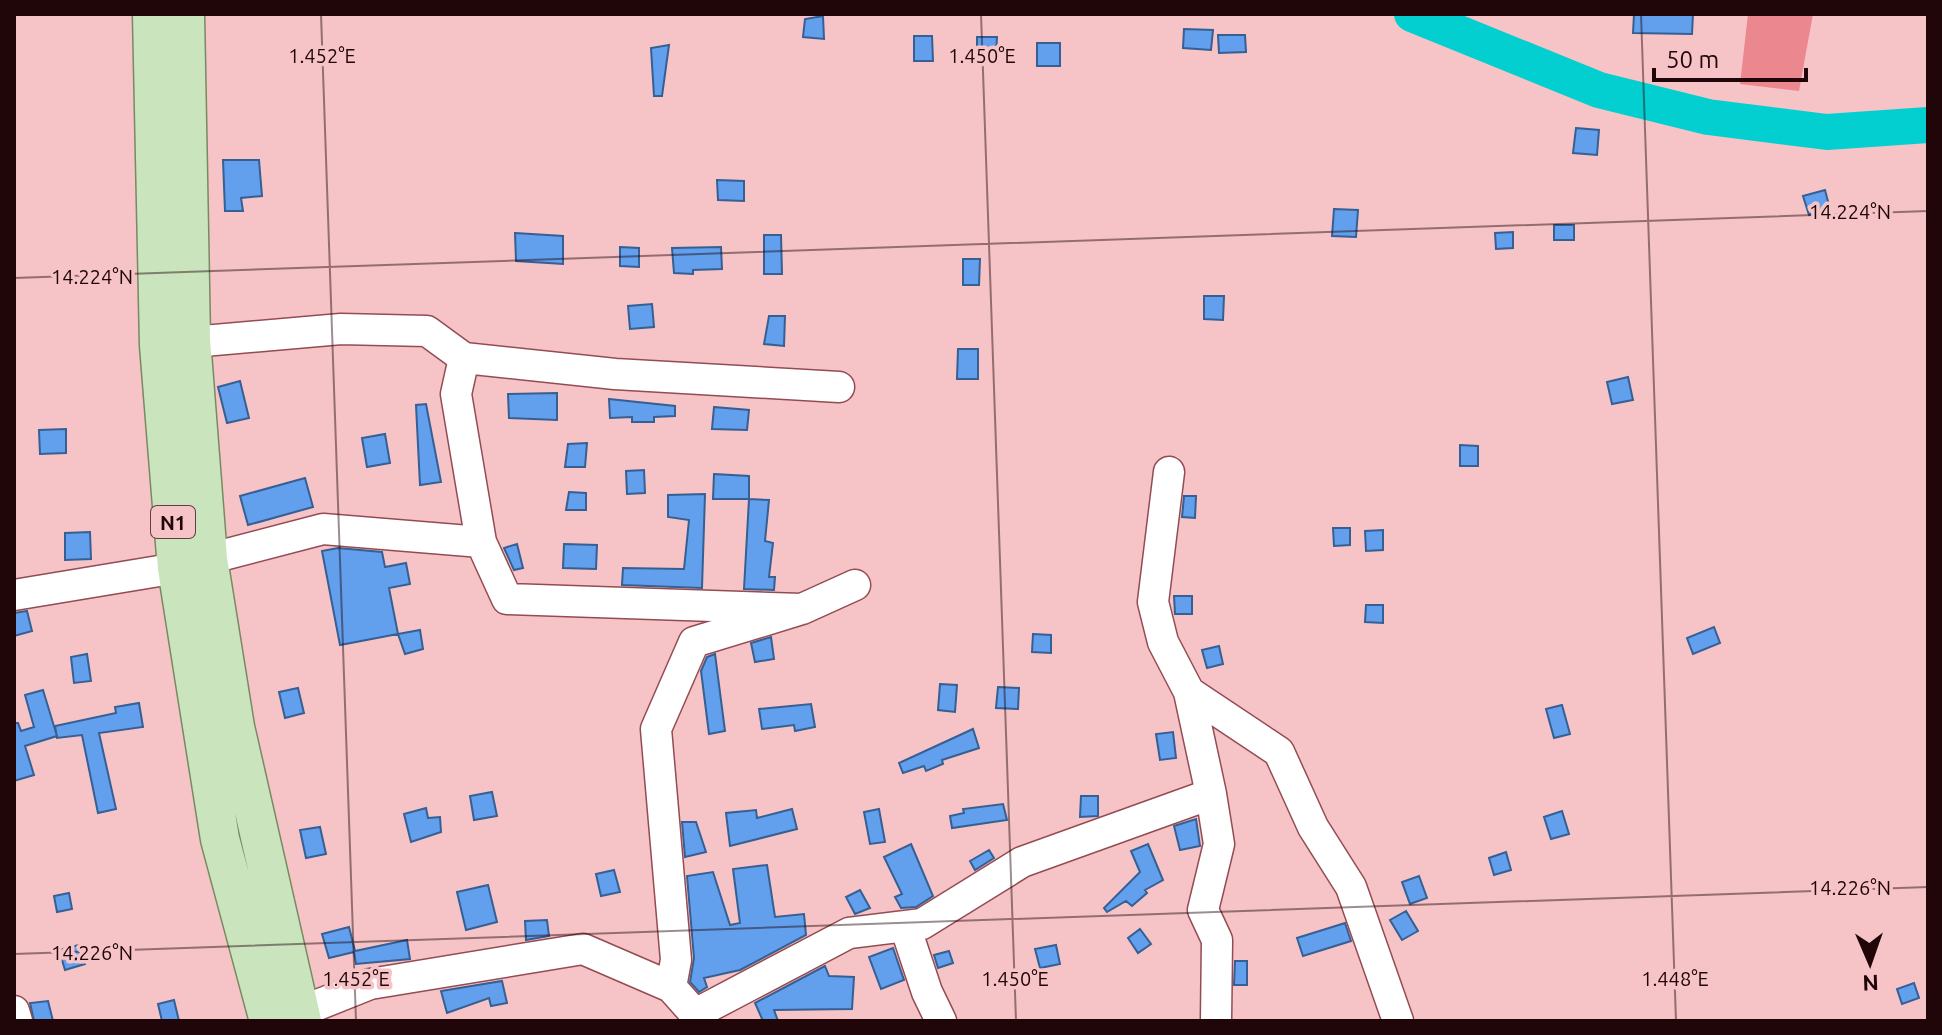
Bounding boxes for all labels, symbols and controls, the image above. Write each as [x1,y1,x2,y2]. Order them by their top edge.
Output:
scale bar [1654,32,1806,82]
text: 1.452°E [288,44,356,67]
text: 1.450°E [948,44,1016,67]
text: 50 m [1666,46,1719,73]
text: 14.224°N [1809,200,1891,223]
text: 14.224°N [51,265,133,288]
road number: N1 [151,506,195,538]
text: 14.226°N [1809,876,1891,899]
north arrow [1830,923,1910,1003]
text: 14.226°N [51,941,133,964]
text: 1.452°E [322,967,390,990]
text: 1.450°E [981,967,1049,990]
text: 1.448°E [1641,967,1709,990]
text: N [1862,971,1879,996]

